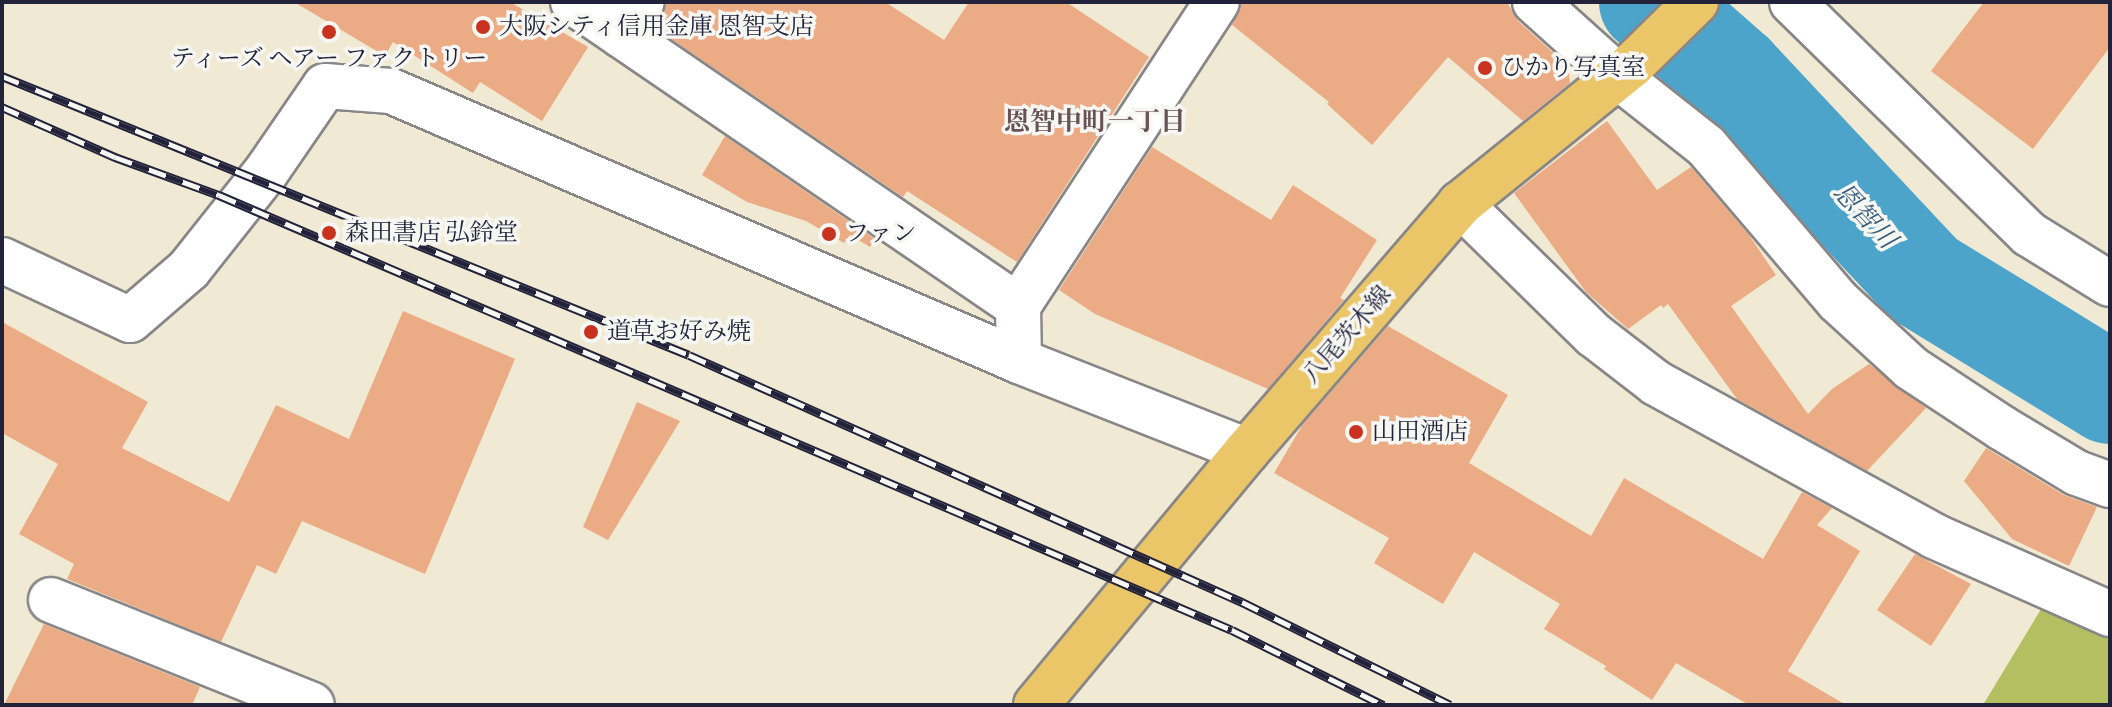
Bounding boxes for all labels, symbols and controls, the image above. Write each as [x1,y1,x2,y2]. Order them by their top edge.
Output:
place label: 大阪シティ信用金庫 恩智支店 [499,13,816,41]
marker: 大阪シティ信用金庫 恩智支店 [474,18,492,36]
marker: ティーズ ヘアー ファクトリー [320,23,338,41]
place label: ティーズ ヘアー ファクトリー [169,45,489,73]
place label: ひかり写真室 [1501,54,1645,82]
marker: ひかり写真室 [1476,59,1494,77]
district label: 恩智中町一丁目 [1004,106,1186,138]
water label: 恩智川 [1827,177,1903,255]
place label: 森田書店 弘鈴堂 [345,219,518,247]
place label: ファン [845,220,917,248]
marker: 森田書店 弘鈴堂 [320,224,338,242]
marker: ファン [820,225,838,243]
street label: 八尾茨木線 [1297,280,1397,390]
place label: 道草お好み焼 [607,318,751,346]
marker: 道草お好み焼 [582,323,600,341]
place label: 山田酒店 [1372,418,1468,446]
marker: 山田酒店 [1347,423,1365,441]

